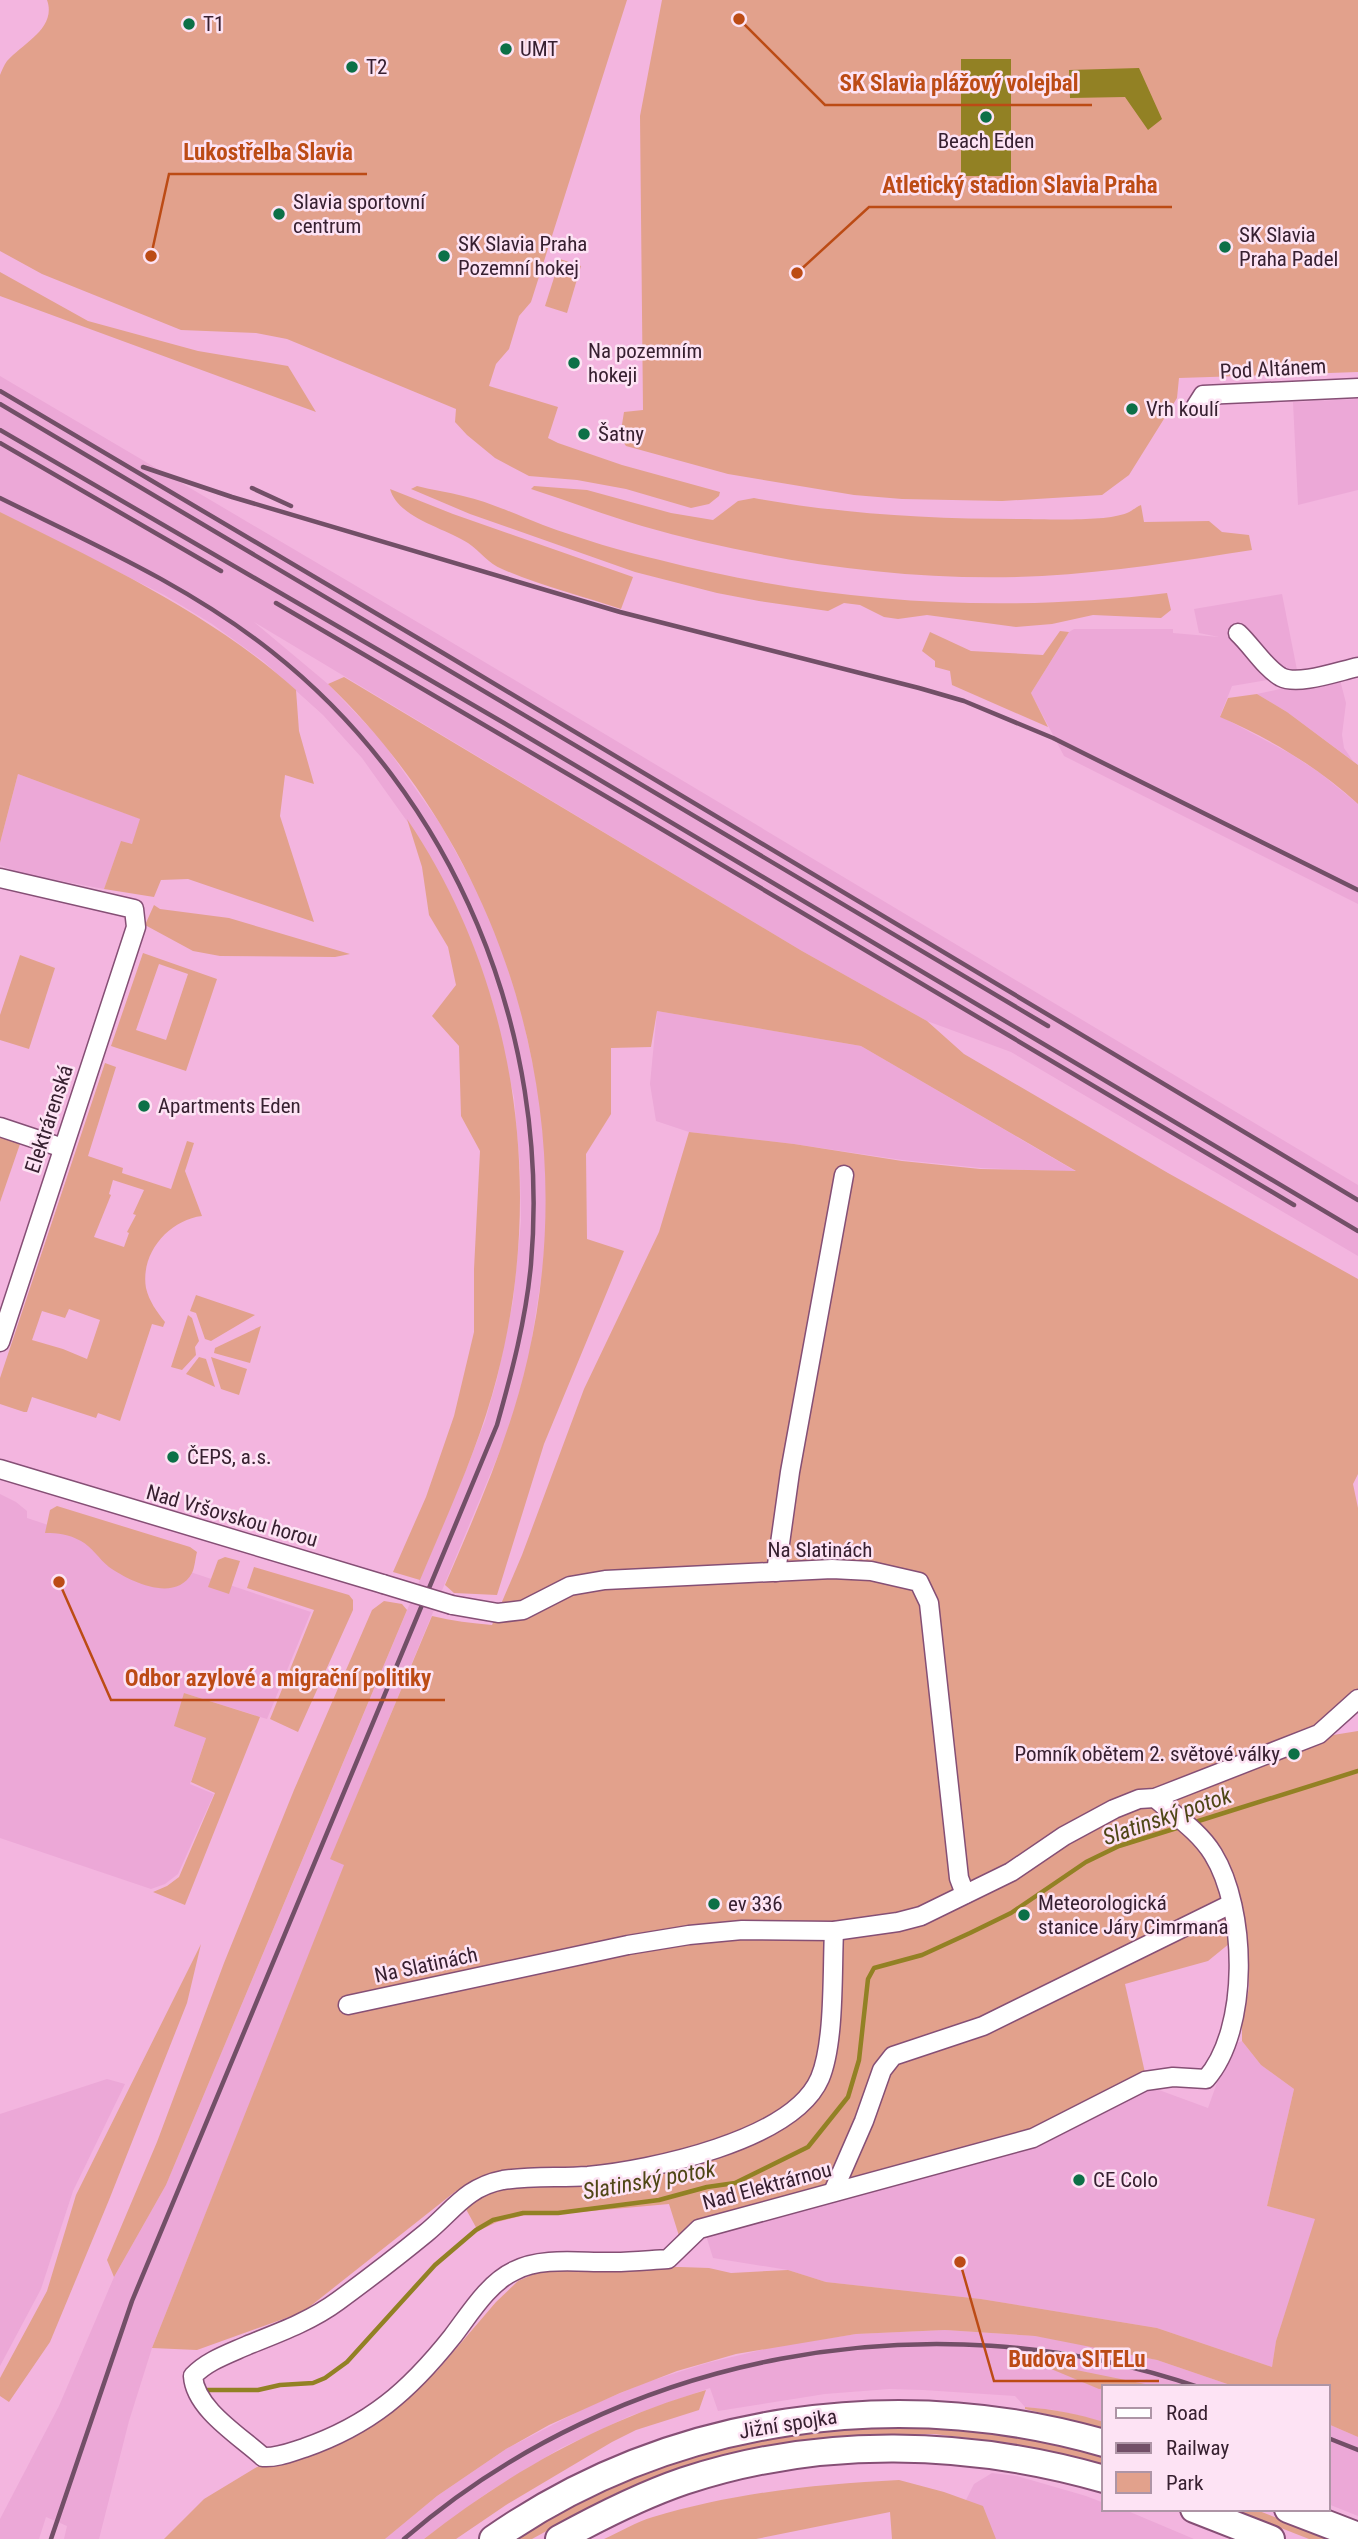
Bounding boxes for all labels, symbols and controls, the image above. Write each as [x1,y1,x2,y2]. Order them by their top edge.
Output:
place label: T1 [203,12,224,36]
marker: T1 [181,16,197,32]
place label: UMT [520,37,558,61]
marker: UMT [498,41,514,57]
place label: T2 [366,55,387,79]
marker: T2 [344,59,360,75]
callout: SK Slavia plážový volejbal [825,61,1092,105]
text: SK Slavia plážový volejbal [840,70,1079,97]
marker: Beach Eden [978,109,994,125]
place label: Beach Eden [938,129,1034,153]
callout: Lukostřelba Slavia [169,130,367,174]
text: Lukostřelba Slavia [183,139,353,166]
callout: Atletický stadion Slavia Praha [869,163,1172,207]
text: Atletický stadion Slavia Praha [882,172,1158,199]
place label: Slavia sportovní centrum [293,190,426,238]
marker: Slavia sportovní centrum [271,206,287,222]
place label: SK Slavia Praha Padel [1239,223,1338,271]
place label: SK Slavia Praha Pozemní hokej [458,232,587,280]
marker: SK Slavia Praha Padel [1217,239,1233,255]
marker: SK Slavia Praha Pozemní hokej [436,248,452,264]
place label: Na pozemním hokeji [588,339,702,387]
street label: Pod Altánem [1219,354,1327,384]
marker: Na pozemním hokeji [566,355,582,371]
place label: Vrh koulí [1146,397,1220,421]
marker: Vrh koulí [1124,401,1140,417]
place label: Šatny [598,422,644,446]
marker: Šatny [576,426,592,442]
street label: Elektrárenská [20,1062,78,1176]
place label: Apartments Eden [158,1094,301,1118]
marker: Apartments Eden [136,1098,152,1114]
place label: ČEPS, a.s. [187,1445,272,1469]
marker: ČEPS, a.s. [165,1449,181,1465]
street label: Nad Vršovskou horou [144,1480,320,1552]
street label: Na Slatinách [768,1538,872,1562]
callout: Odbor azylové a migrační politiky [111,1656,445,1700]
text: Odbor azylové a migrační politiky [125,1665,432,1692]
place label: Pomník obětem 2. světové války [1014,1742,1280,1766]
marker: Pomník obětem 2. světové války [1286,1746,1302,1762]
water label: Slatinský potok [1099,1782,1236,1851]
place label: Meteorologická stanice Járy Cimrmana [1038,1891,1229,1939]
place label: ev 336 [728,1892,783,1916]
marker: ev 336 [706,1896,722,1912]
marker: Meteorologická stanice Járy Cimrmana [1016,1907,1032,1923]
street label: Na Slatinách [372,1942,480,1988]
water label: Slatinský potok [581,2155,719,2205]
street label: Nad Elektrárnou [700,2157,834,2215]
place label: CE Colo [1093,2168,1158,2192]
marker: CE Colo [1071,2172,1087,2188]
callout: Budova SITELu [994,2337,1159,2381]
text: Budova SITELu [1008,2346,1146,2373]
legend [1102,2385,1330,2511]
text: Road [1166,2401,1208,2425]
street label: Jižní spojka [737,2404,839,2444]
text: Railway [1166,2436,1229,2460]
text: Park [1166,2471,1204,2495]

